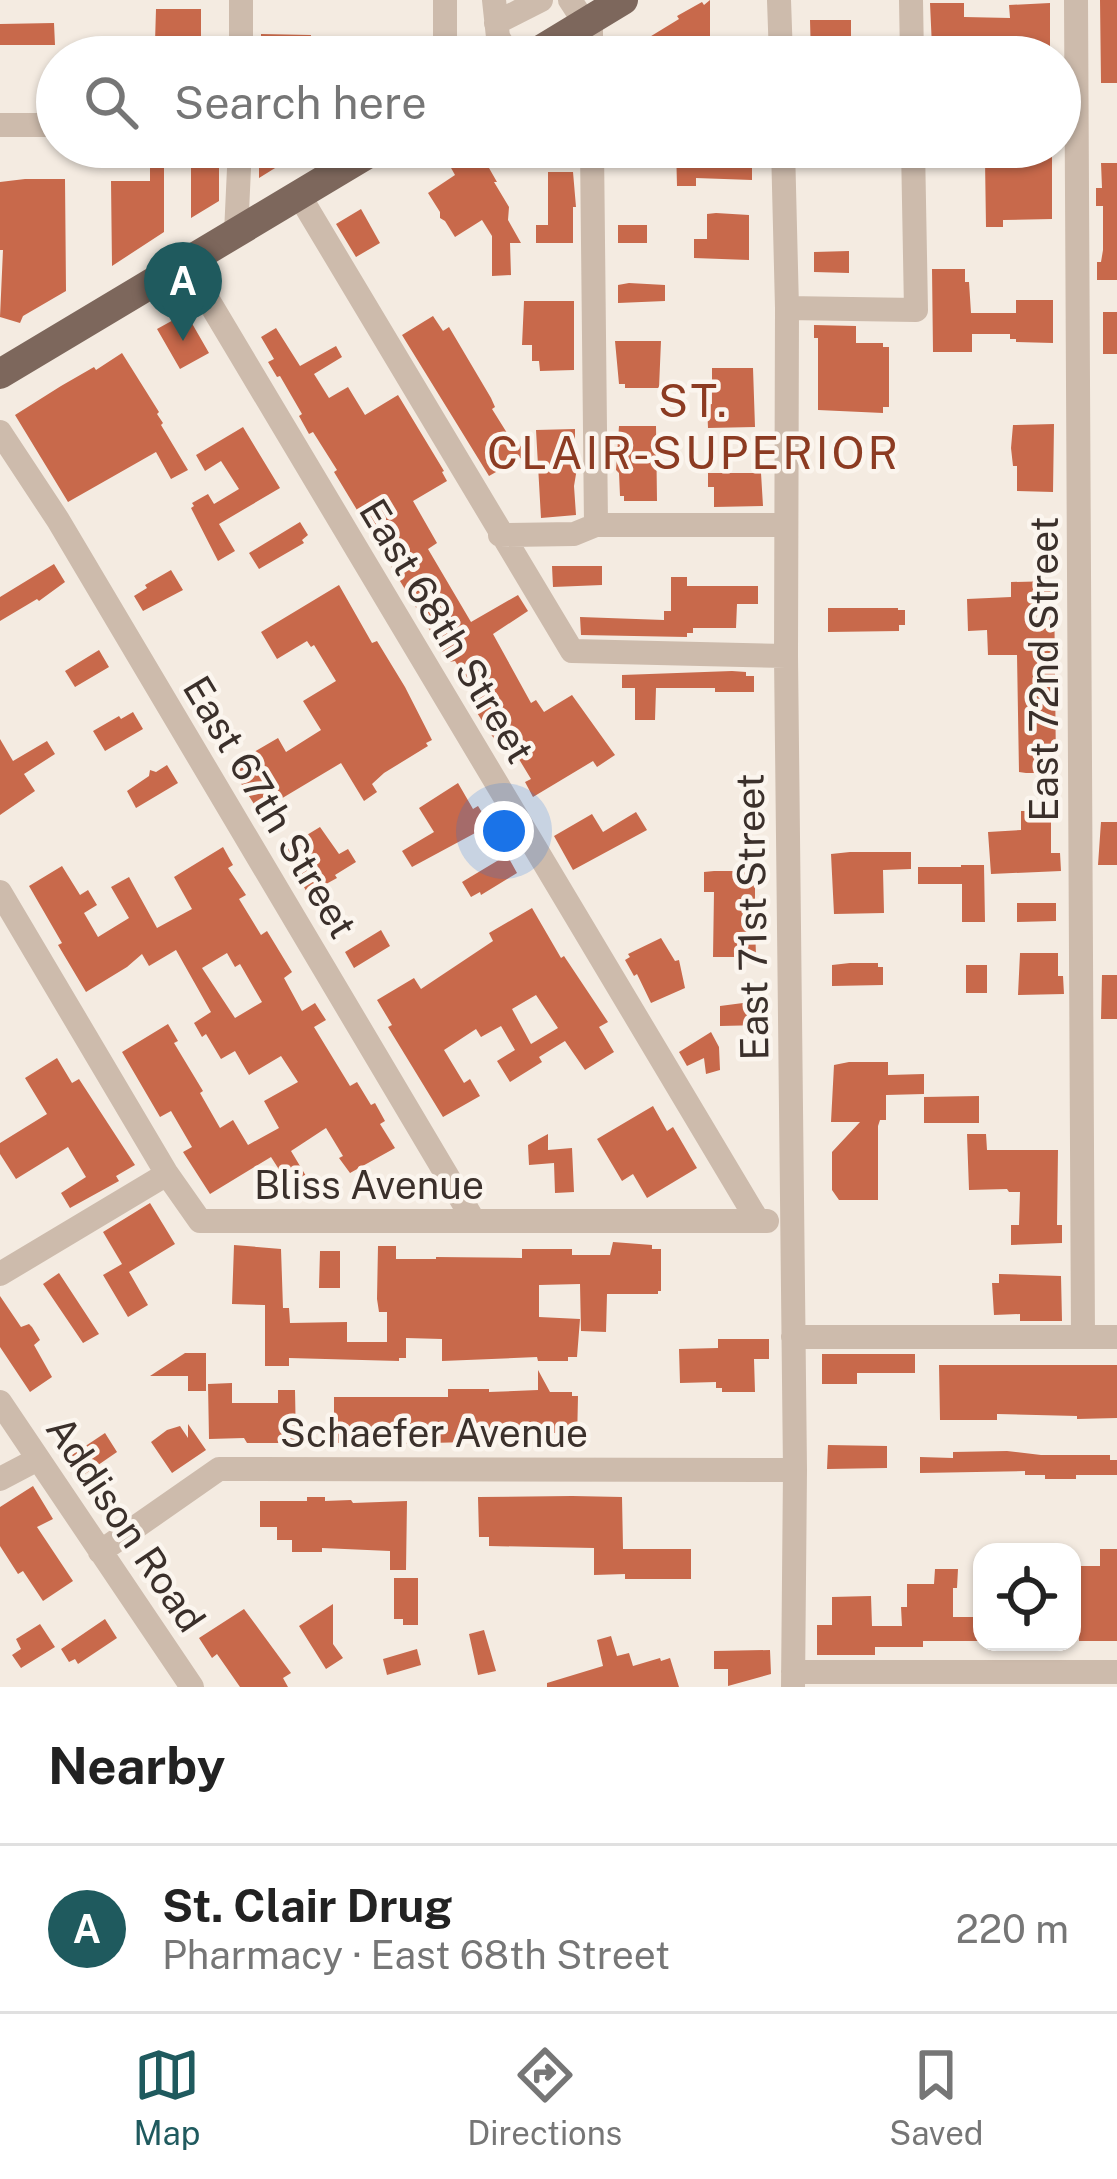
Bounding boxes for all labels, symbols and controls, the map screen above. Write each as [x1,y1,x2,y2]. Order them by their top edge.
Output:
search box [36,36,1081,168]
icon: search [78,69,144,135]
text: Search here [174,76,427,129]
pin: A [144,242,222,341]
district label: ST. CLAIR-SUPERIOR [487,374,901,479]
street label: East 68th Street [350,491,544,771]
street label: East 72nd Street [1021,516,1067,822]
street label: East 67th Street [174,668,366,946]
street label: East 71st Street [726,773,778,1061]
your location [474,801,534,861]
street label: Bliss Avenue [254,1162,484,1208]
street label: Addison Road [37,1408,215,1640]
street label: Schaefer Avenue [280,1410,588,1456]
map controls [973,1543,1081,1651]
button: locate [973,1543,1081,1651]
text: Nearby [48,1736,225,1795]
text: St. Clair Drug [162,1879,452,1932]
text: A [73,1906,101,1952]
text: 220 m [955,1906,1069,1952]
text: Pharmacy · East 68th Street [162,1932,670,1978]
tab: Map [133,2042,200,2152]
tab: Directions [467,2042,622,2152]
tab: Saved [889,2042,984,2152]

